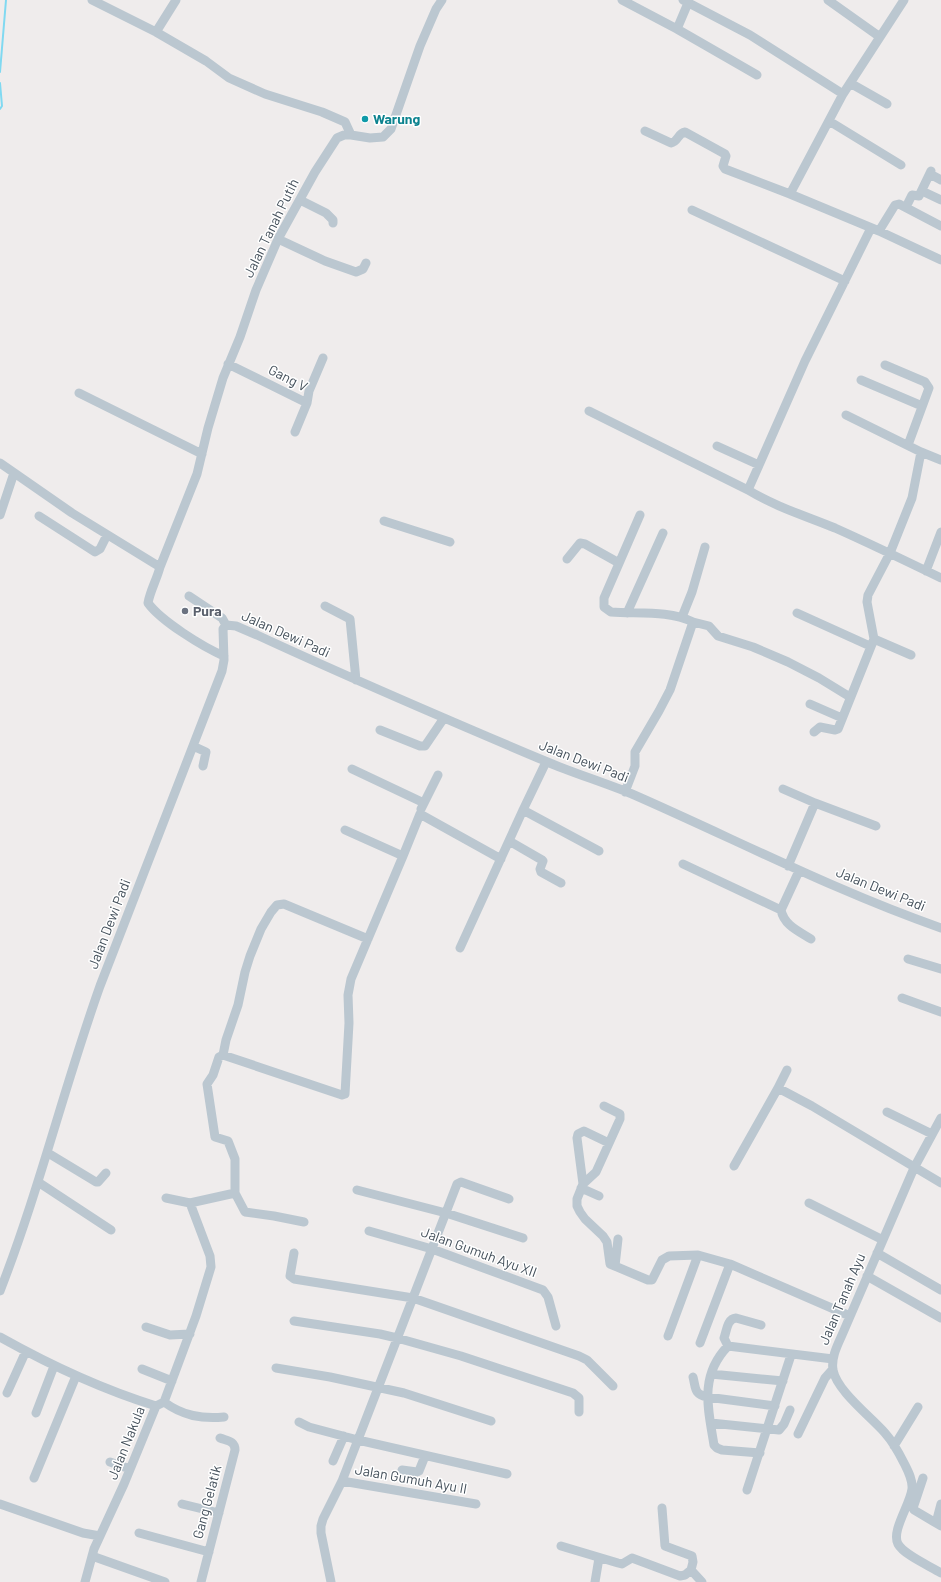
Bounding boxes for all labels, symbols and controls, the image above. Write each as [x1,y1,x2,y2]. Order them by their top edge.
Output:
place label: Warung [373,110,420,127]
marker: Warung [360,114,370,124]
street label: Jalan Tanah Putih [239,176,302,280]
street label: Gang V [266,361,311,395]
place label: Pura [193,602,222,619]
marker: Pura [180,606,190,616]
street label: Jalan Dewi Padi [239,606,333,661]
street label: Jalan Dewi Padi [537,736,632,785]
street label: Jalan Dewi Padi [834,863,928,914]
street label: Jalan Dewi Padi [84,876,133,971]
street label: Jalan Gumuh Ayu XII [419,1223,539,1280]
street label: Jalan Tanah Ayu [815,1250,869,1347]
street label: Jalan Nakula [103,1404,148,1482]
street label: Jalan Gumuh Ayu II [354,1460,468,1497]
street label: Gang Gelatik [189,1463,224,1541]

